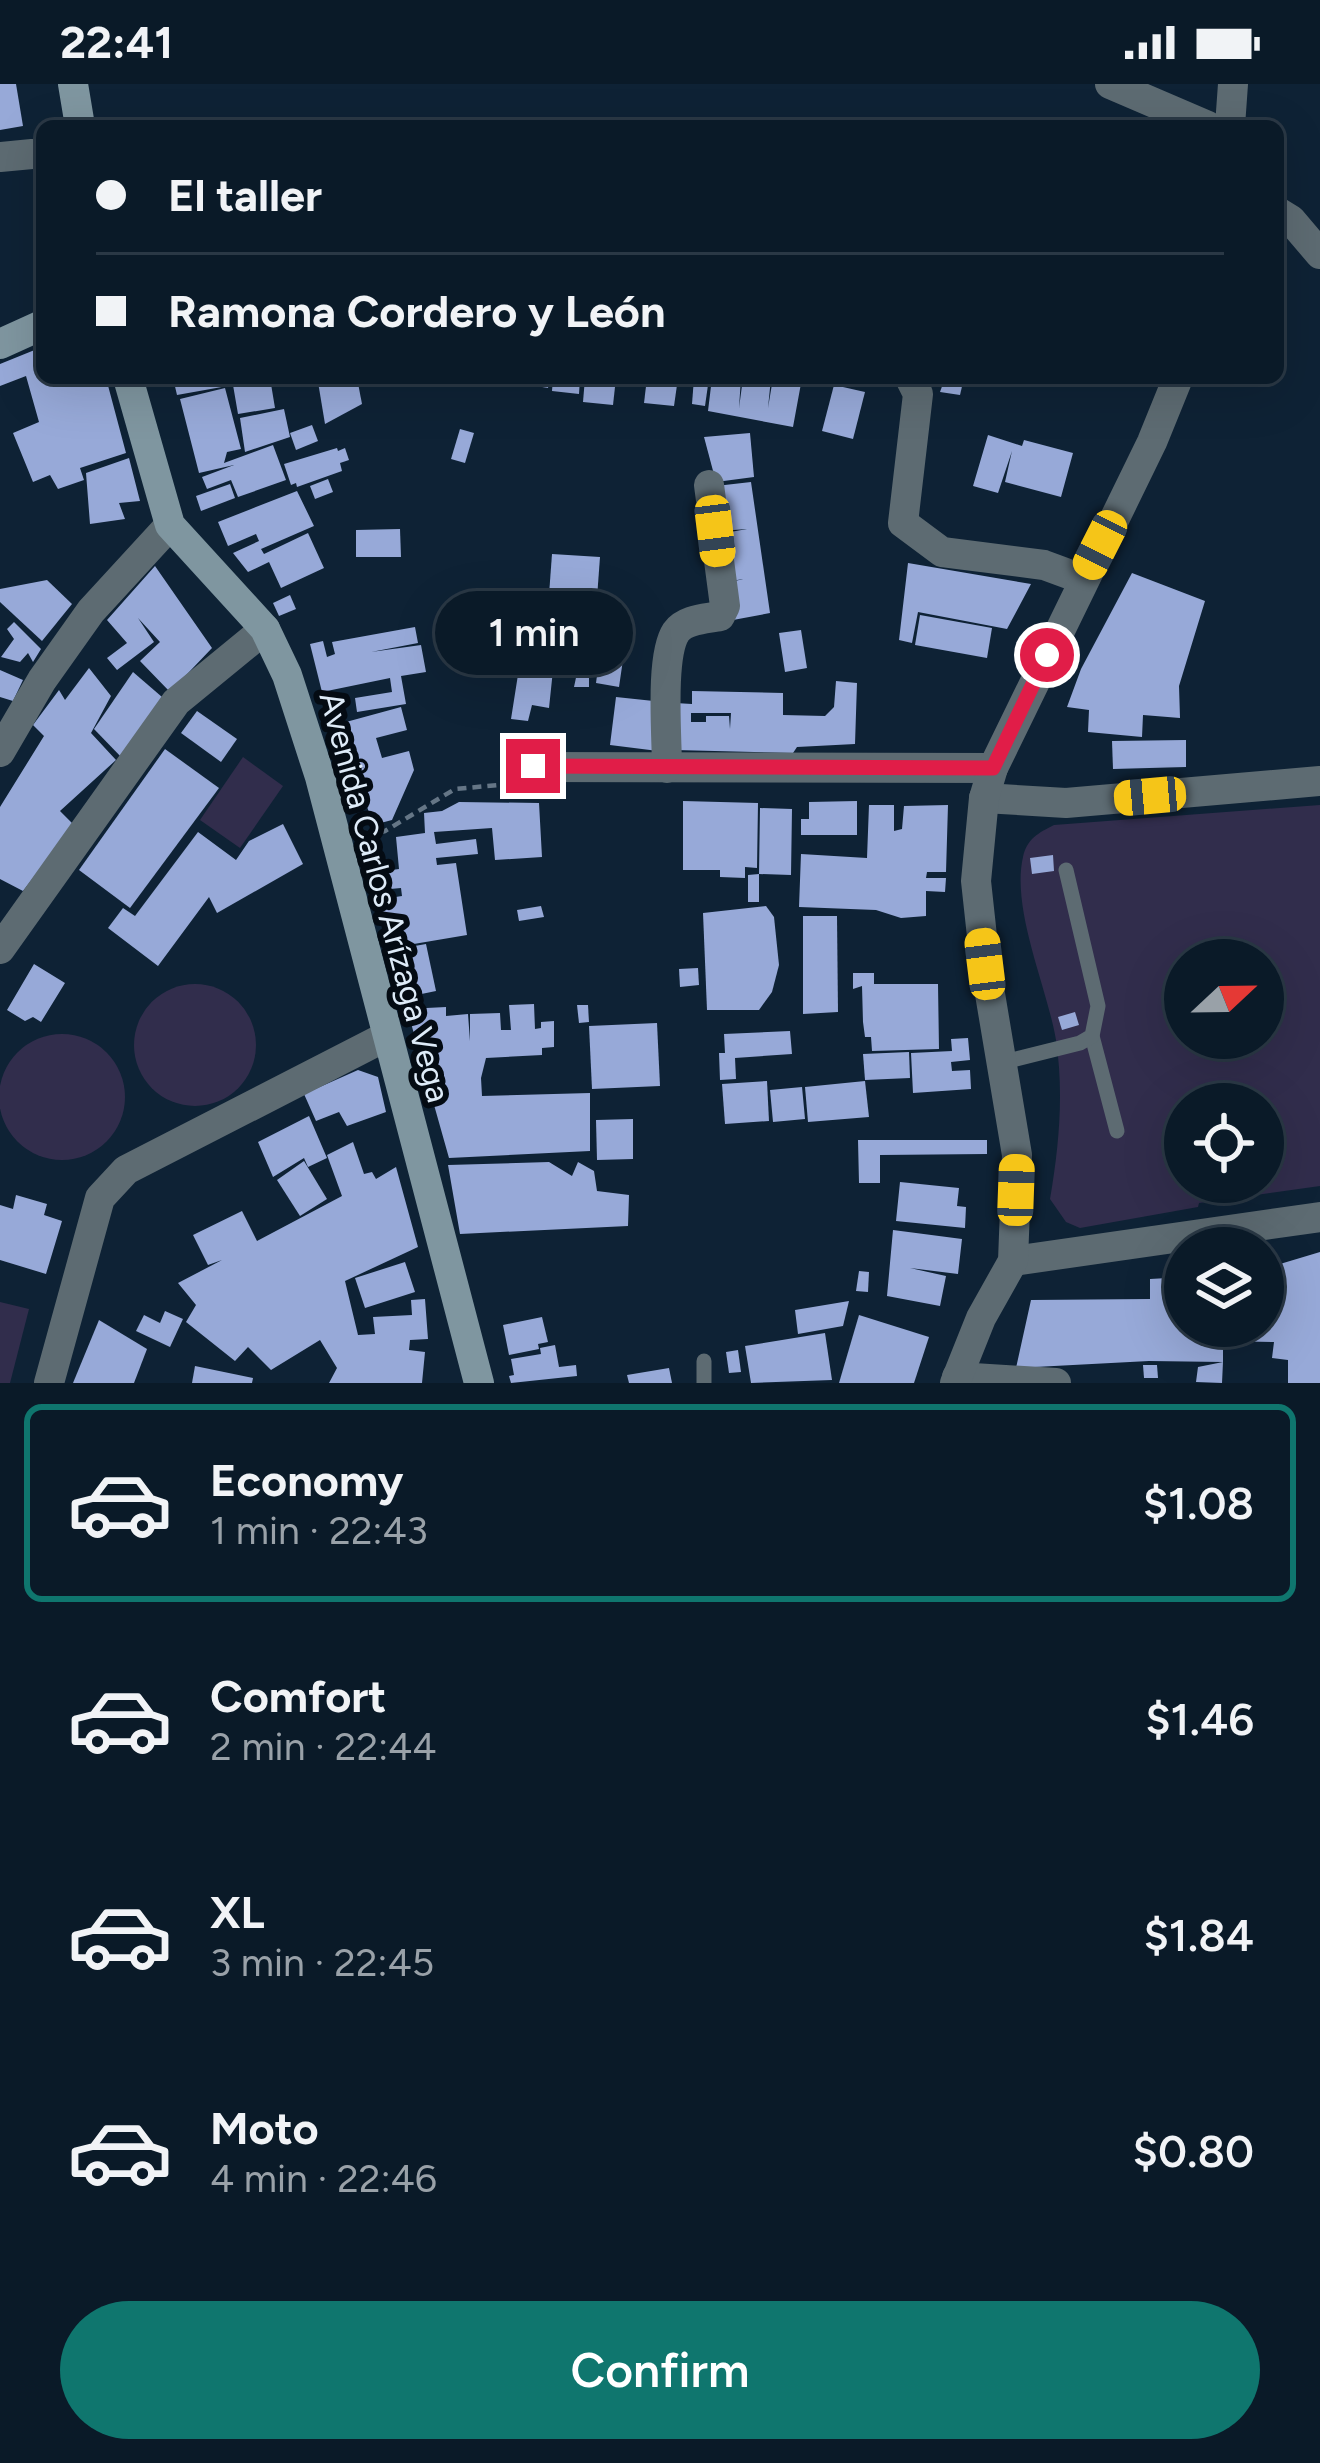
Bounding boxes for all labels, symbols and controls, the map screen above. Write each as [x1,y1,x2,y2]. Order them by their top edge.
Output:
text: 22:41 [60,15,173,69]
text: El taller [168,168,322,222]
text: Ramona Cordero y León [168,284,666,338]
car [693,493,737,569]
car [1068,505,1132,585]
callout: 1 min [434,592,632,676]
text: 1 min [488,609,580,656]
route start [1020,628,1074,682]
street label: Avenida Carlos Arízaga Vega [311,688,459,1106]
route end [506,739,560,793]
car [1113,775,1187,817]
car [963,926,1007,1002]
north arrow [1164,939,1284,1059]
map controls [1164,939,1284,1347]
button: locate [1164,1083,1284,1203]
car [997,1153,1035,1227]
button: layers [1164,1227,1284,1347]
icon: car [66,1449,174,1557]
text: Economy [210,1453,403,1507]
text: $1.08 [1143,1476,1254,1530]
text: 1 min · 22:43 [210,1507,428,1554]
icon: car [66,1665,174,1773]
text: Comfort [210,1669,386,1723]
text: $1.46 [1146,1692,1254,1746]
text: 2 min · 22:44 [210,1723,437,1770]
icon: car [66,1881,174,1989]
text: XL [210,1885,265,1939]
text: $1.84 [1144,1908,1254,1962]
text: 3 min · 22:45 [210,1939,434,1986]
icon: car [66,2097,174,2205]
text: Moto [210,2101,319,2155]
text: $0.80 [1133,2124,1254,2178]
text: 4 min · 22:46 [210,2155,437,2202]
button: Confirm [60,2301,1260,2439]

